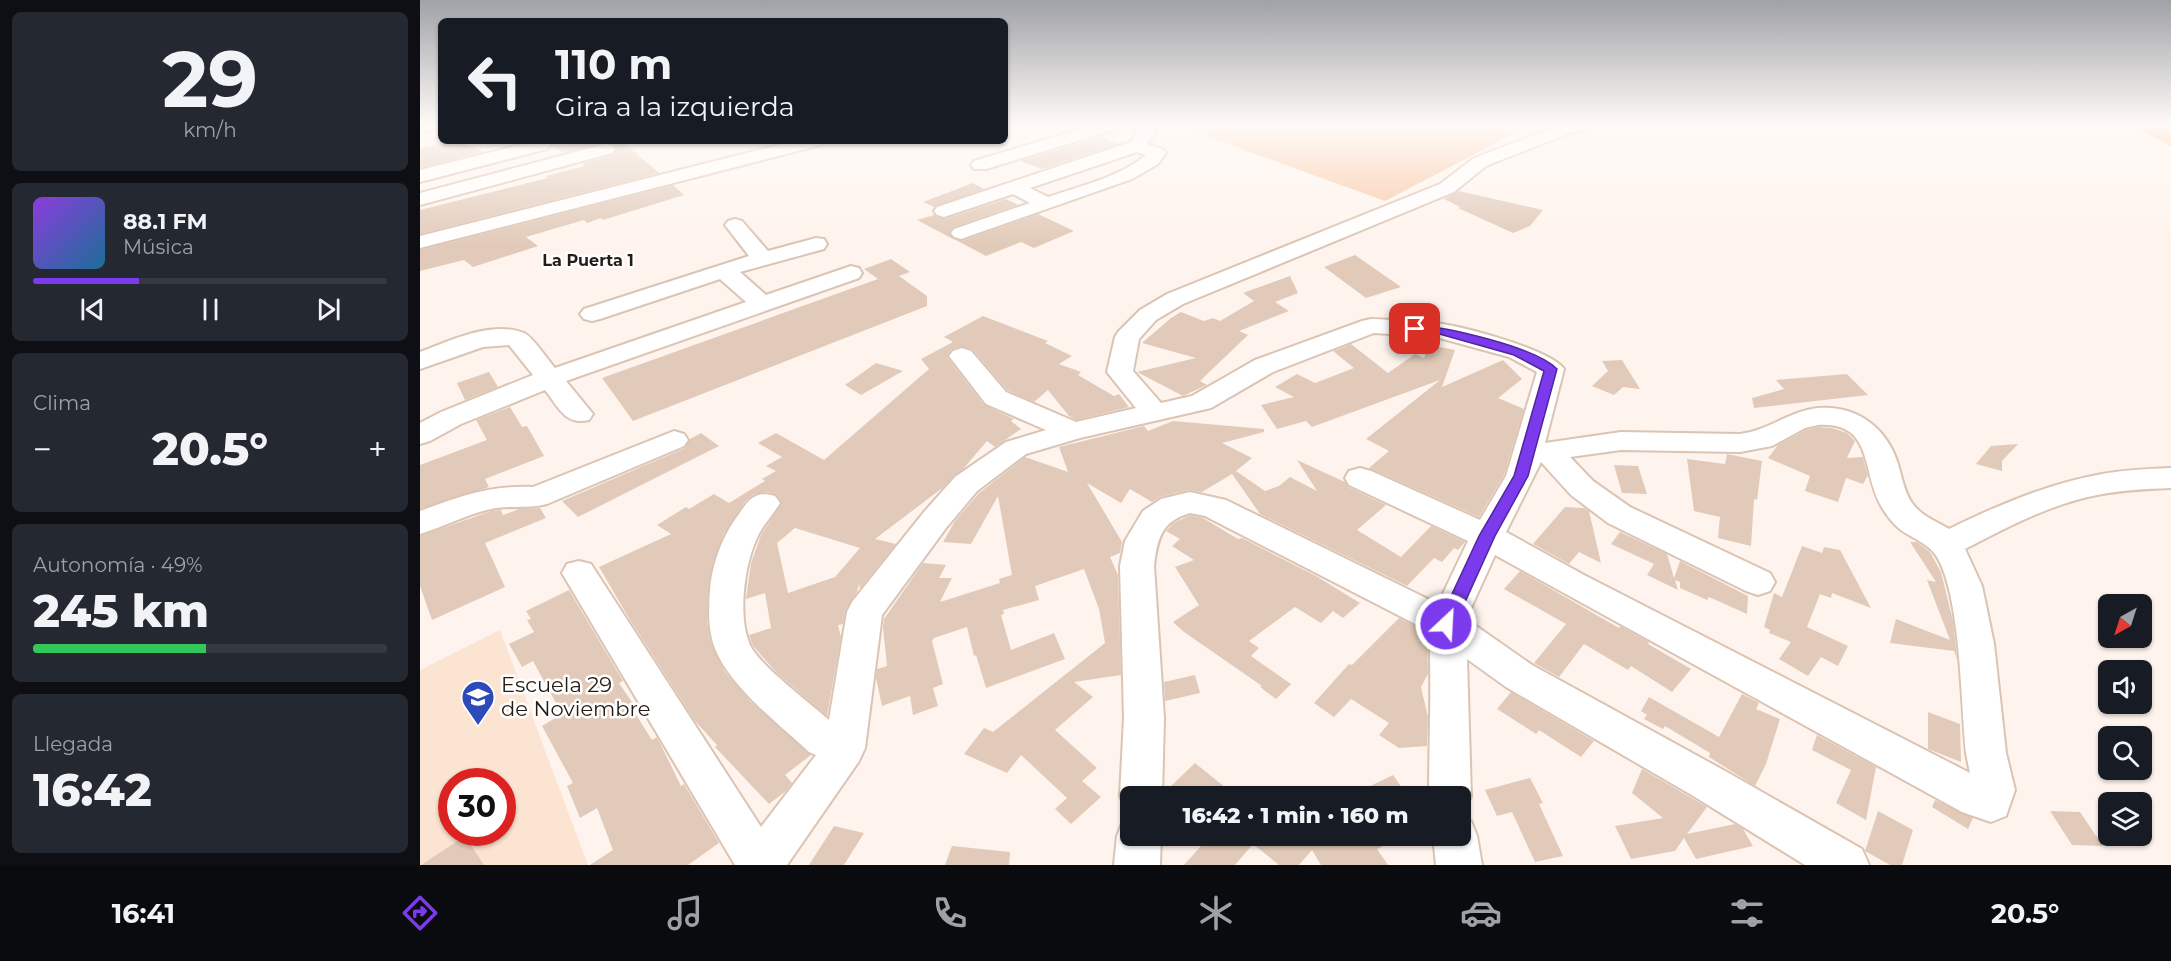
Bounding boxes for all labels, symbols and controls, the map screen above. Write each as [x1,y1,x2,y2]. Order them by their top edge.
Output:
text: 29 [162,31,258,127]
text: 110 m [555,38,672,90]
icon: left [456,42,534,120]
text: Gira a la izquierda [555,90,795,123]
text: km/h [183,118,237,142]
text: 88.1 FM [123,208,208,235]
text: Música [123,235,194,259]
district label: La Puerta 1 [542,251,634,270]
icon: previous [76,293,109,326]
icon: pause [194,293,227,326]
icon: next [312,293,345,326]
pin [1389,303,1440,354]
icon: arrive [1398,312,1431,345]
text: Clima [33,391,91,415]
text: 20.5° [152,421,268,476]
text: − [33,429,52,469]
text: + [368,429,387,469]
text: Autonomía · 49% [33,553,203,577]
text: 245 km [33,583,209,638]
position arrow [1414,592,1478,656]
north arrow [2098,594,2152,648]
map controls [2098,594,2152,846]
button: sound [2098,660,2152,714]
place label: Escuela 29 de Noviembre [501,672,650,721]
school or university icon: Escuela 29 de Noviembre [460,679,496,726]
button: search [2098,726,2152,780]
text: Llegada [33,732,113,756]
text: 16:42 [33,762,152,817]
speed limit sign: 30 [438,768,516,846]
button: layers [2098,792,2152,846]
text: 16:42 · 1 min · 160 m [1183,802,1408,829]
icon: directions [399,892,441,934]
icon: music [664,892,706,934]
icon: phone [929,892,971,934]
icon: climate [1195,892,1237,934]
icon: car [1460,892,1502,934]
icon: filters [1726,892,1768,934]
text: 16:41 [112,897,175,930]
text: 20.5° [1991,897,2059,930]

